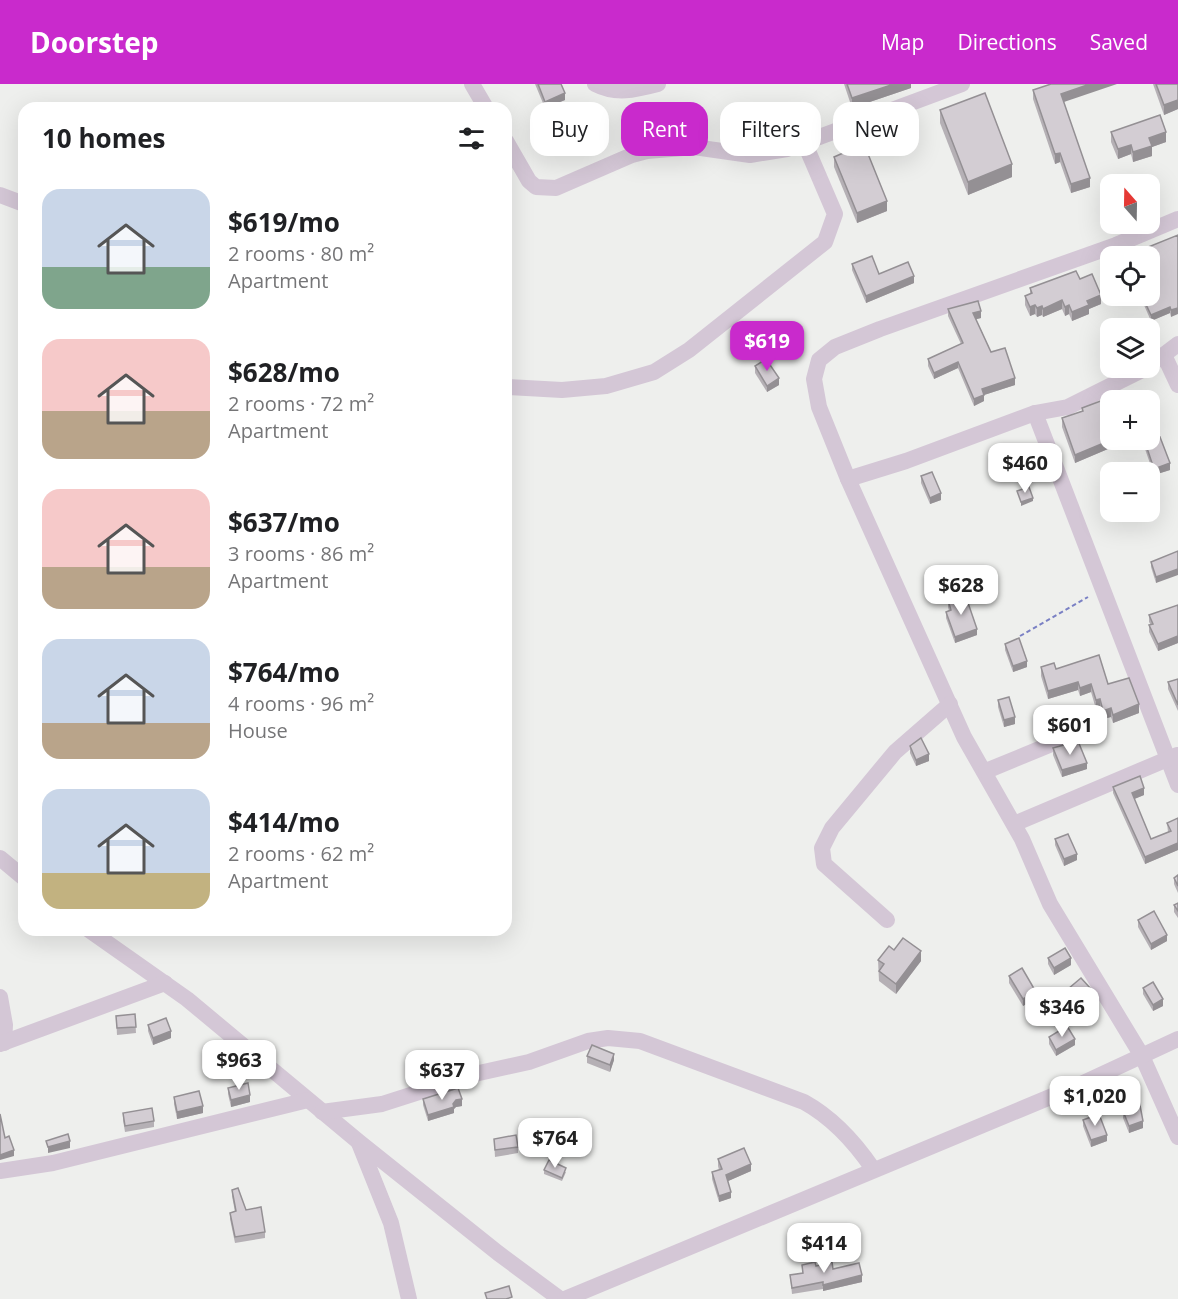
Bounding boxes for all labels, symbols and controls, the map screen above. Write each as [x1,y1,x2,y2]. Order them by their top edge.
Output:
text: Doorstep [30,23,158,61]
text: Map [881,28,924,56]
text: Directions [957,28,1057,56]
text: Saved [1090,28,1148,56]
chip: Buy [530,102,609,156]
chip: Rent [621,102,708,156]
chip: Filters [720,102,821,156]
chip: New [833,102,919,156]
text: 10 homes [42,120,166,156]
icon: filters [455,122,488,155]
north arrow [1100,174,1160,234]
map controls [1100,174,1160,522]
text: $619/mo [228,204,340,240]
icon: home [90,213,162,285]
text: 2 rooms · 80 m² [228,240,374,267]
button: locate [1100,246,1160,306]
text: Apartment [228,267,328,294]
button: layers [1100,318,1160,378]
pin: $619 [731,321,803,372]
text: $619 [744,327,790,354]
text: $628/mo [228,354,340,390]
icon: home [90,363,162,435]
text: 2 rooms · 72 m² [228,390,374,417]
button: + [1100,390,1160,450]
text: Apartment [228,417,328,444]
pin: $460 [989,443,1061,494]
text: $460 [1002,449,1048,476]
button: − [1100,462,1160,522]
text: $637/mo [228,504,340,540]
icon: home [90,513,162,585]
text: 3 rooms · 86 m² [228,540,374,567]
pin: $628 [925,565,997,616]
text: Apartment [228,567,328,594]
text: $628 [938,571,984,598]
text: $764/mo [228,654,340,690]
icon: home [90,663,162,735]
text: 4 rooms · 96 m² [228,690,374,717]
pin: $601 [1034,705,1106,756]
text: $601 [1047,711,1093,738]
text: House [228,717,288,744]
text: $414/mo [228,804,340,840]
icon: home [90,813,162,885]
text: 2 rooms · 62 m² [228,840,374,867]
text: Apartment [228,867,328,894]
pin: $346 [1026,987,1098,1038]
text: $346 [1039,993,1085,1020]
pin: $963 [203,1040,275,1091]
text: $963 [216,1046,262,1073]
pin: $637 [406,1050,478,1101]
text: $637 [419,1056,465,1083]
pin: $1,020 [1046,1076,1144,1127]
text: $1,020 [1064,1082,1126,1109]
pin: $764 [519,1118,591,1169]
text: $764 [532,1124,578,1151]
pin: $414 [788,1223,860,1274]
text: $414 [801,1229,847,1256]

